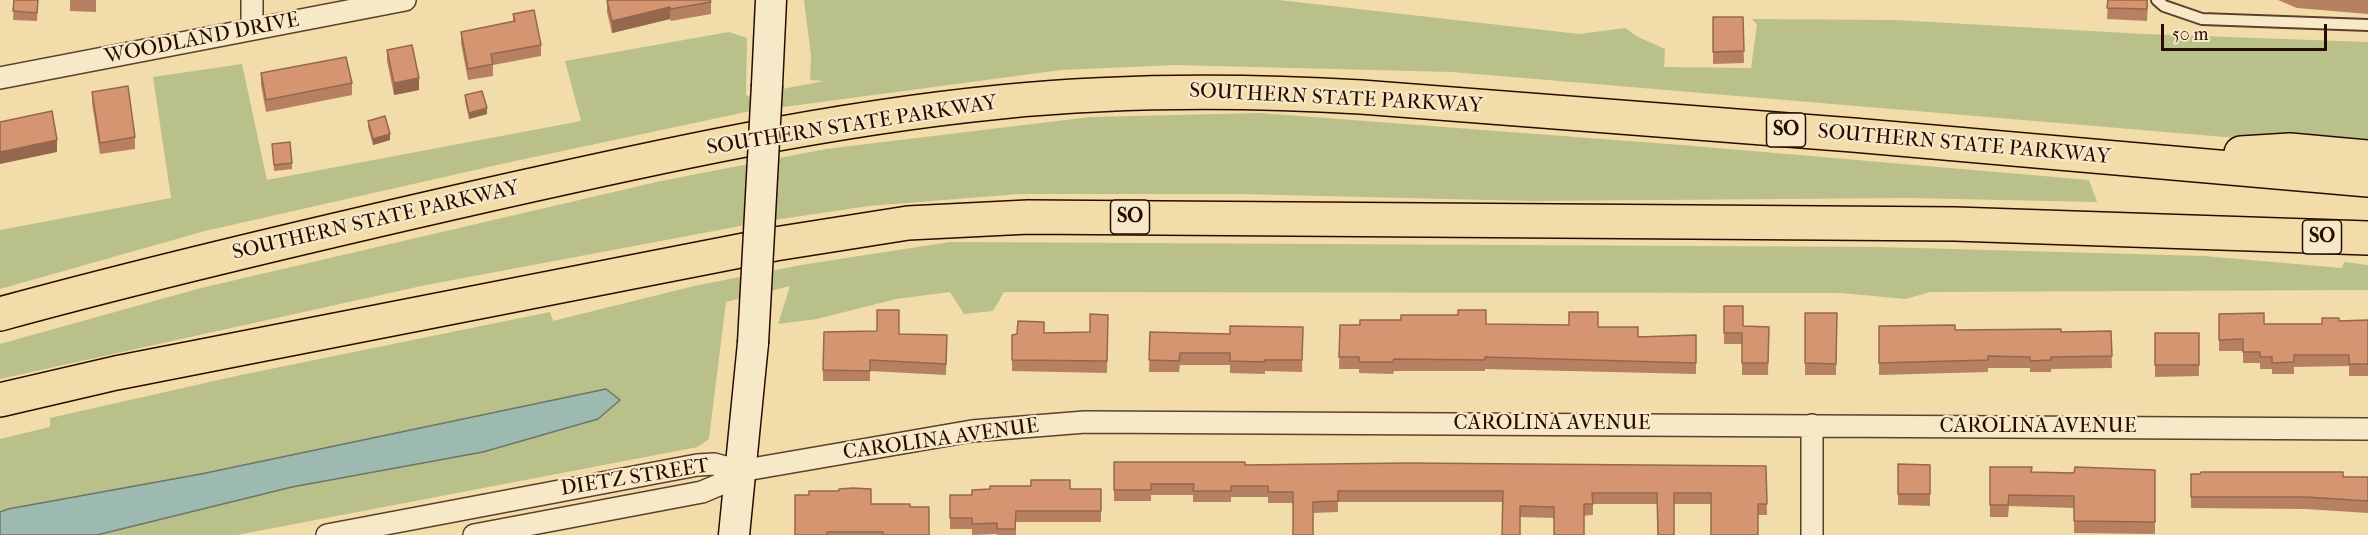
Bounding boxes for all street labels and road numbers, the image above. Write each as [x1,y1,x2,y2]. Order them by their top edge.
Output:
street label: WOODLAND DRIVE [103,8,301,70]
street label: SOUTHERN STATE PARKWAY [1189,79,1483,119]
street label: SOUTHERN STATE PARKWAY [705,91,999,161]
road number: SO [1766,113,1806,147]
street label: SOUTHERN STATE PARKWAY [1817,120,2111,170]
street label: SOUTHERN STATE PARKWAY [230,176,522,266]
road number: SO [1110,200,1150,234]
road number: SO [2302,220,2342,254]
street label: CAROLINA AVENUE [1453,411,1651,437]
street label: CAROLINA AVENUE [842,414,1040,466]
street label: CAROLINA AVENUE [1939,414,2137,440]
street label: DIETZ STREET [559,454,711,502]

